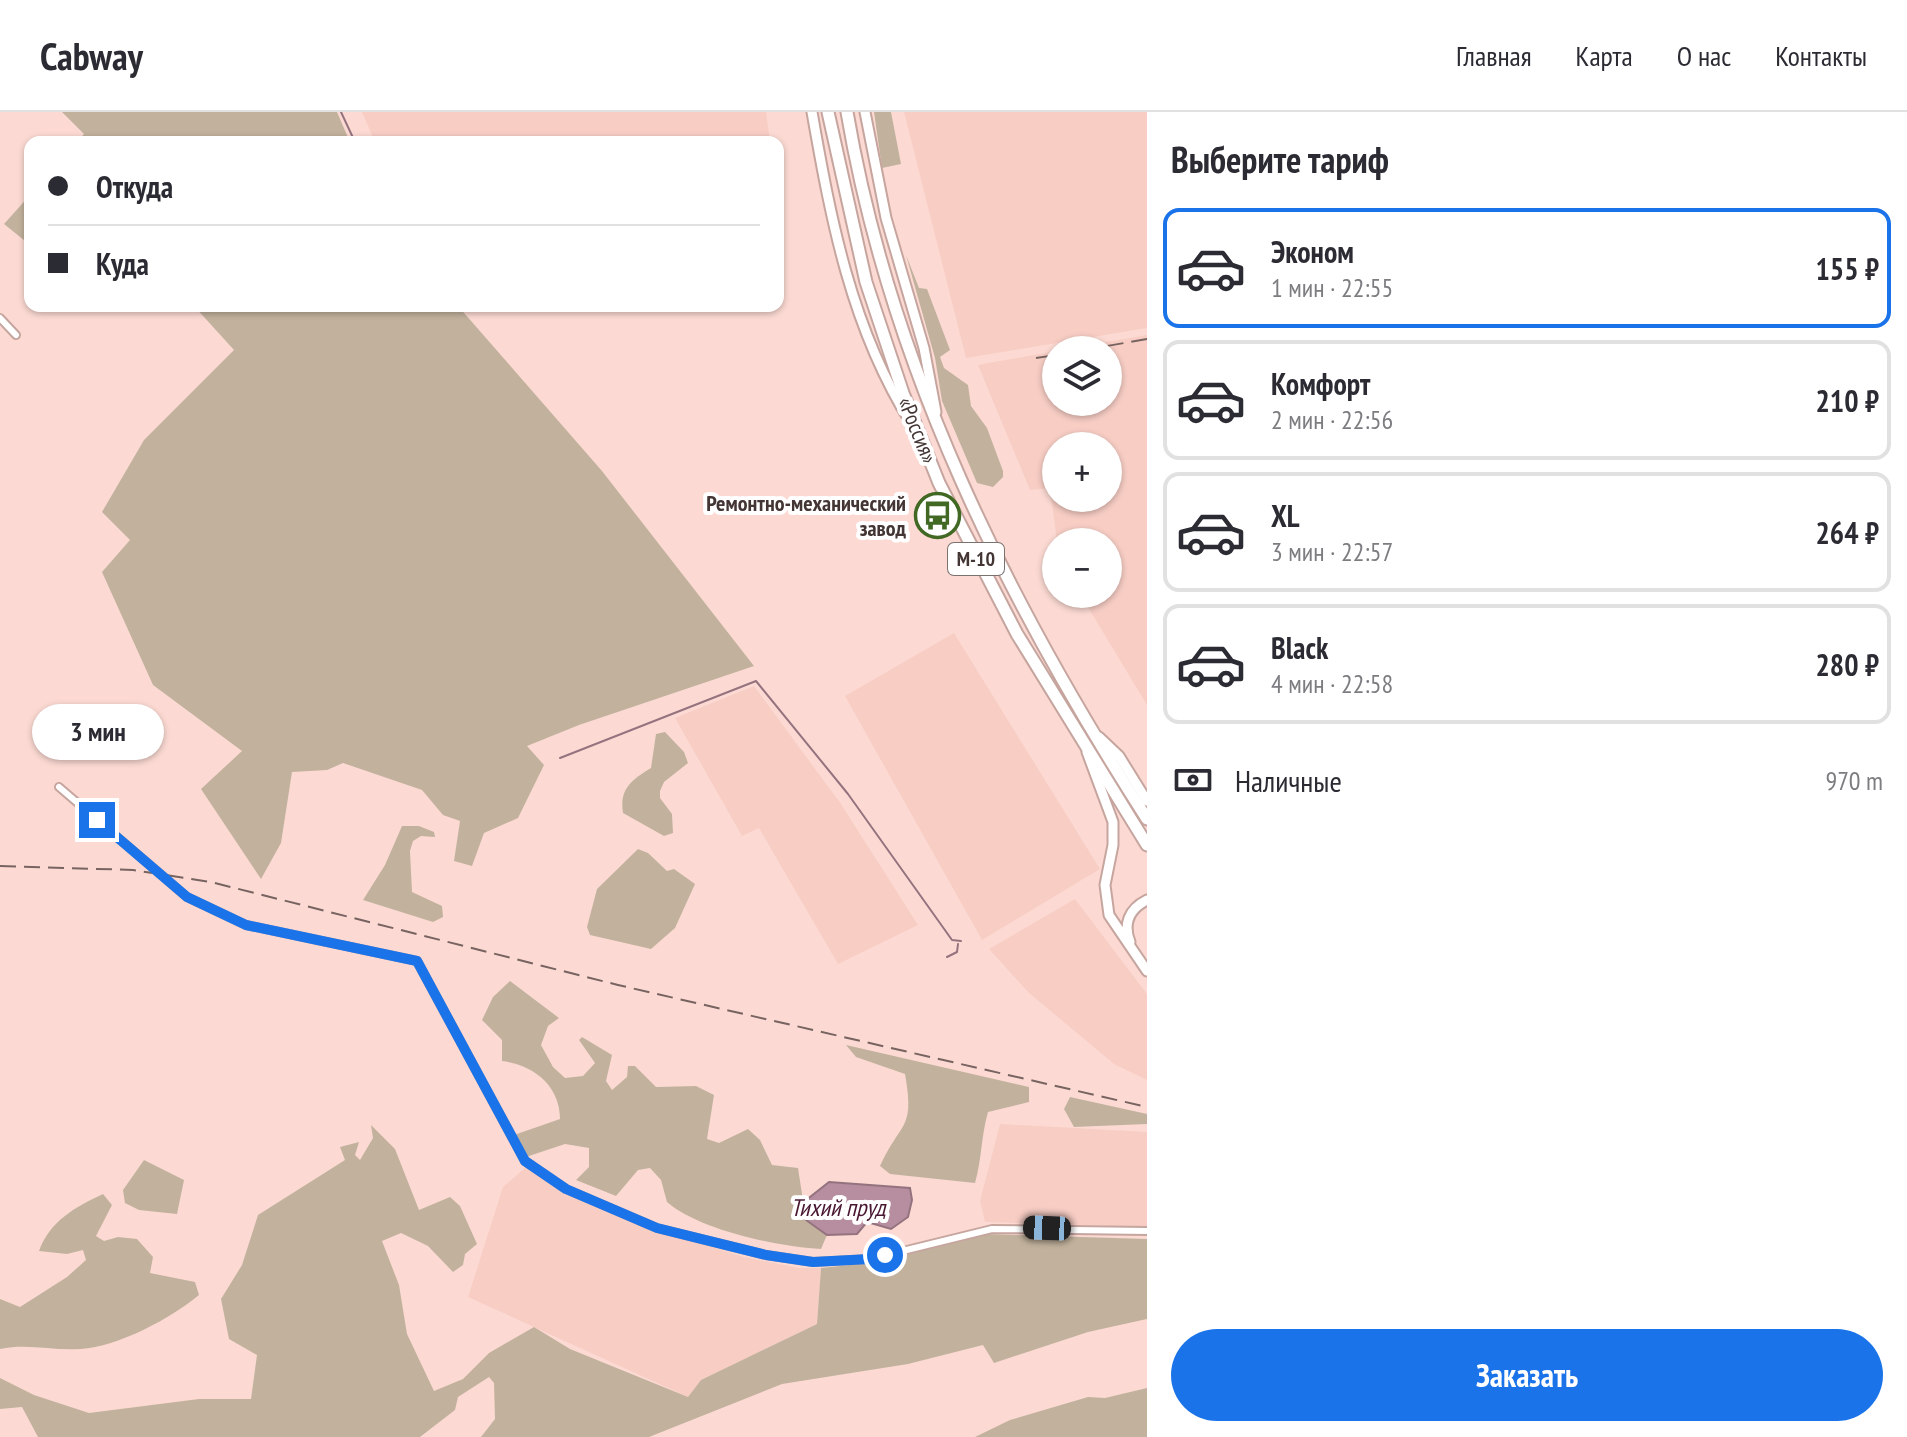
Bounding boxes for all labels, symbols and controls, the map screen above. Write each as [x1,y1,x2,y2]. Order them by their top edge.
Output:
text: Cabway [40,31,143,80]
text: Главная [1456,37,1532,74]
text: Карта [1576,37,1633,74]
text: О нас [1677,37,1731,74]
text: Контакты [1775,37,1867,74]
text: Выберите тариф [1171,136,1389,183]
text: Откуда [96,167,173,206]
icon: car [1175,232,1247,304]
text: Эконом [1271,232,1354,271]
text: Куда [96,244,149,283]
text: 155 ₽ [1815,249,1879,288]
text: 1 мин · 22:55 [1271,271,1393,304]
map controls [1042,336,1122,608]
button: layers [1042,336,1122,416]
icon: car [1175,364,1247,436]
text: Комфорт [1271,364,1370,403]
text: 210 ₽ [1815,381,1879,420]
street label: «Россия» [892,393,944,467]
text: 2 мин · 22:56 [1271,403,1393,436]
button: + [1042,432,1122,512]
place label: Ремонтно-механический завод [706,489,907,542]
bus stop icon: Ремонтно-механический завод [913,492,961,540]
icon: car [1175,496,1247,568]
text: XL [1271,496,1300,535]
text: 264 ₽ [1815,513,1879,552]
button: − [1042,528,1122,608]
text: 3 мин · 22:57 [1271,535,1393,568]
road number: М-10 [948,543,1004,575]
icon: car [1175,628,1247,700]
text: Black [1271,628,1328,667]
text: 280 ₽ [1815,645,1879,684]
text: 4 мин · 22:58 [1271,667,1393,700]
callout: 3 мин [31,704,163,760]
text: 3 мин [70,715,126,748]
icon: cash [1171,758,1215,802]
text: Наличные [1235,761,1342,800]
text: 970 m [1825,764,1883,797]
route end [79,802,115,838]
water label: Тихий пруд [791,1192,887,1223]
car [1023,1215,1071,1241]
route start [867,1237,903,1273]
button: Заказать [1171,1329,1883,1421]

